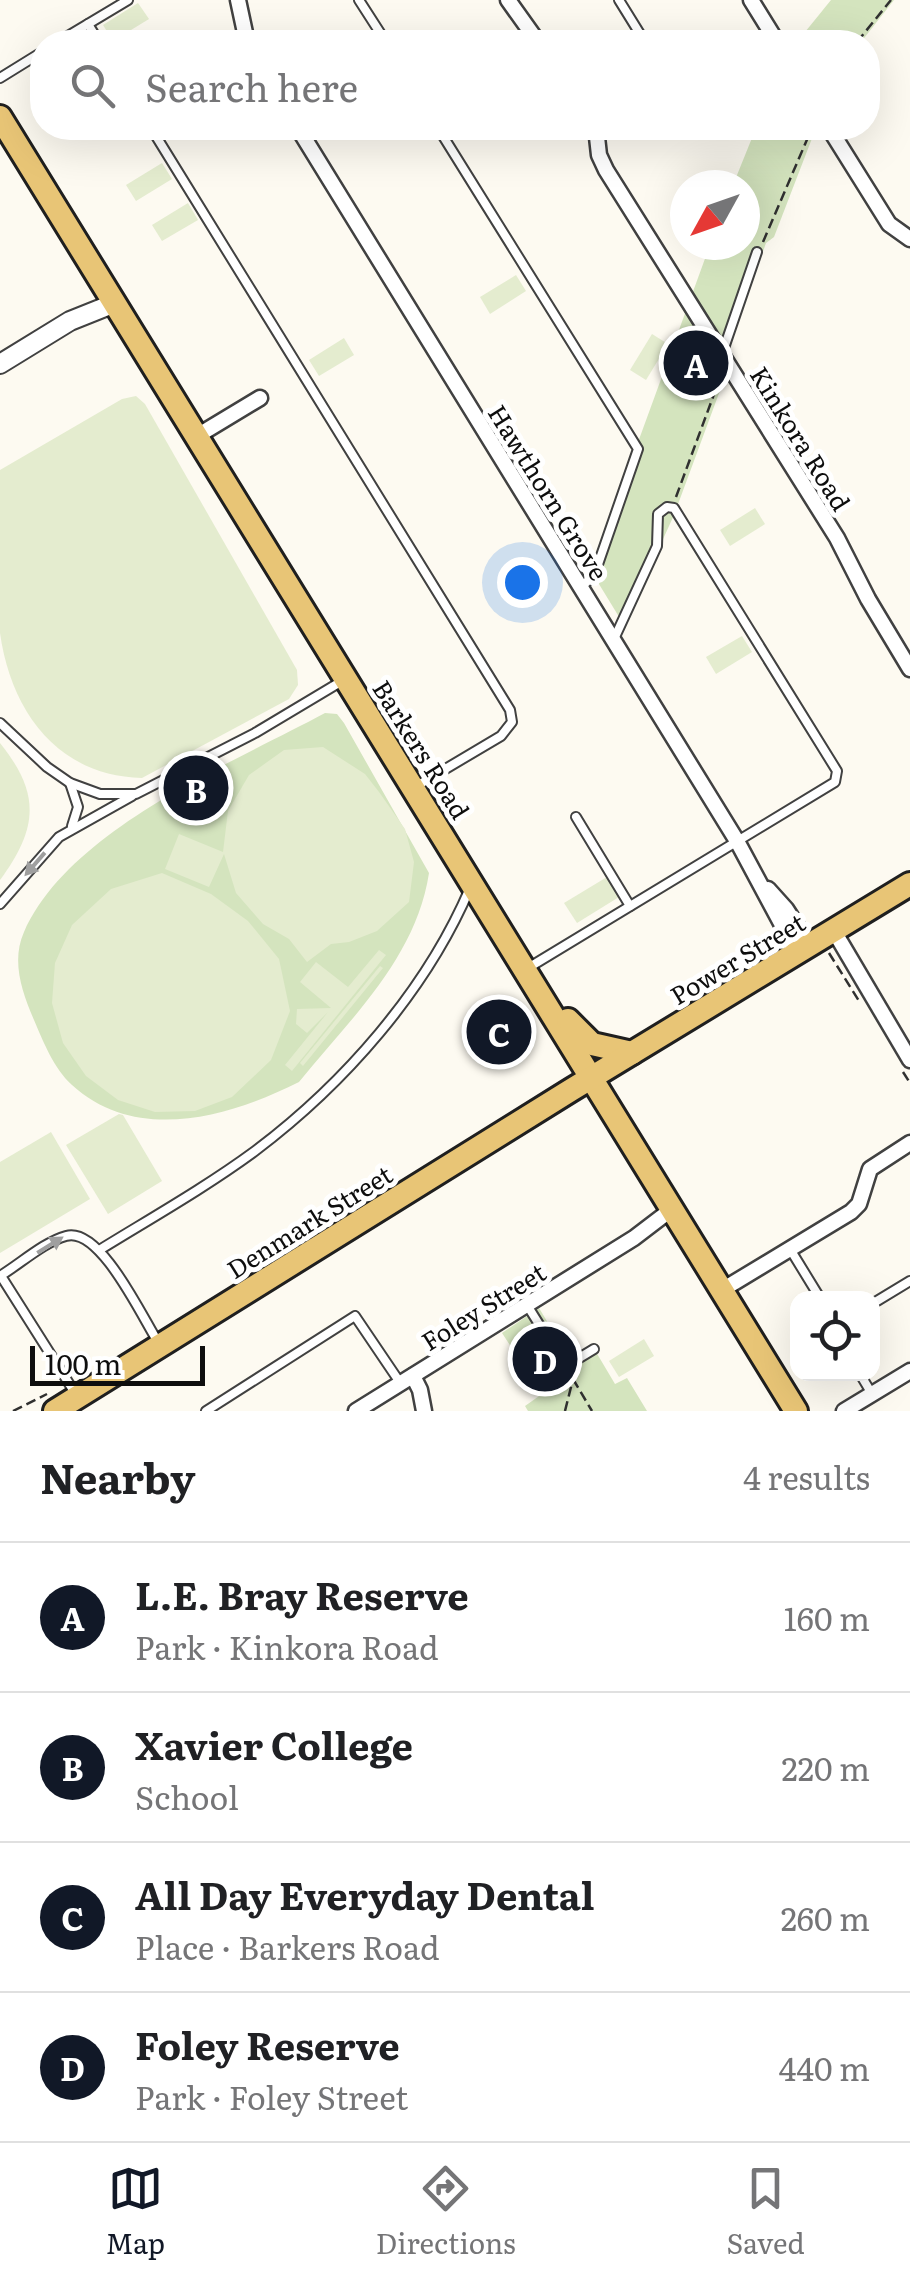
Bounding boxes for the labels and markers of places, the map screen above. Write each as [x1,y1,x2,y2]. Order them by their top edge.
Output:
pin: A [664,326,728,400]
pin: B [164,750,228,826]
pin: C [466,994,532,1070]
pin: D [512,1322,578,1396]

